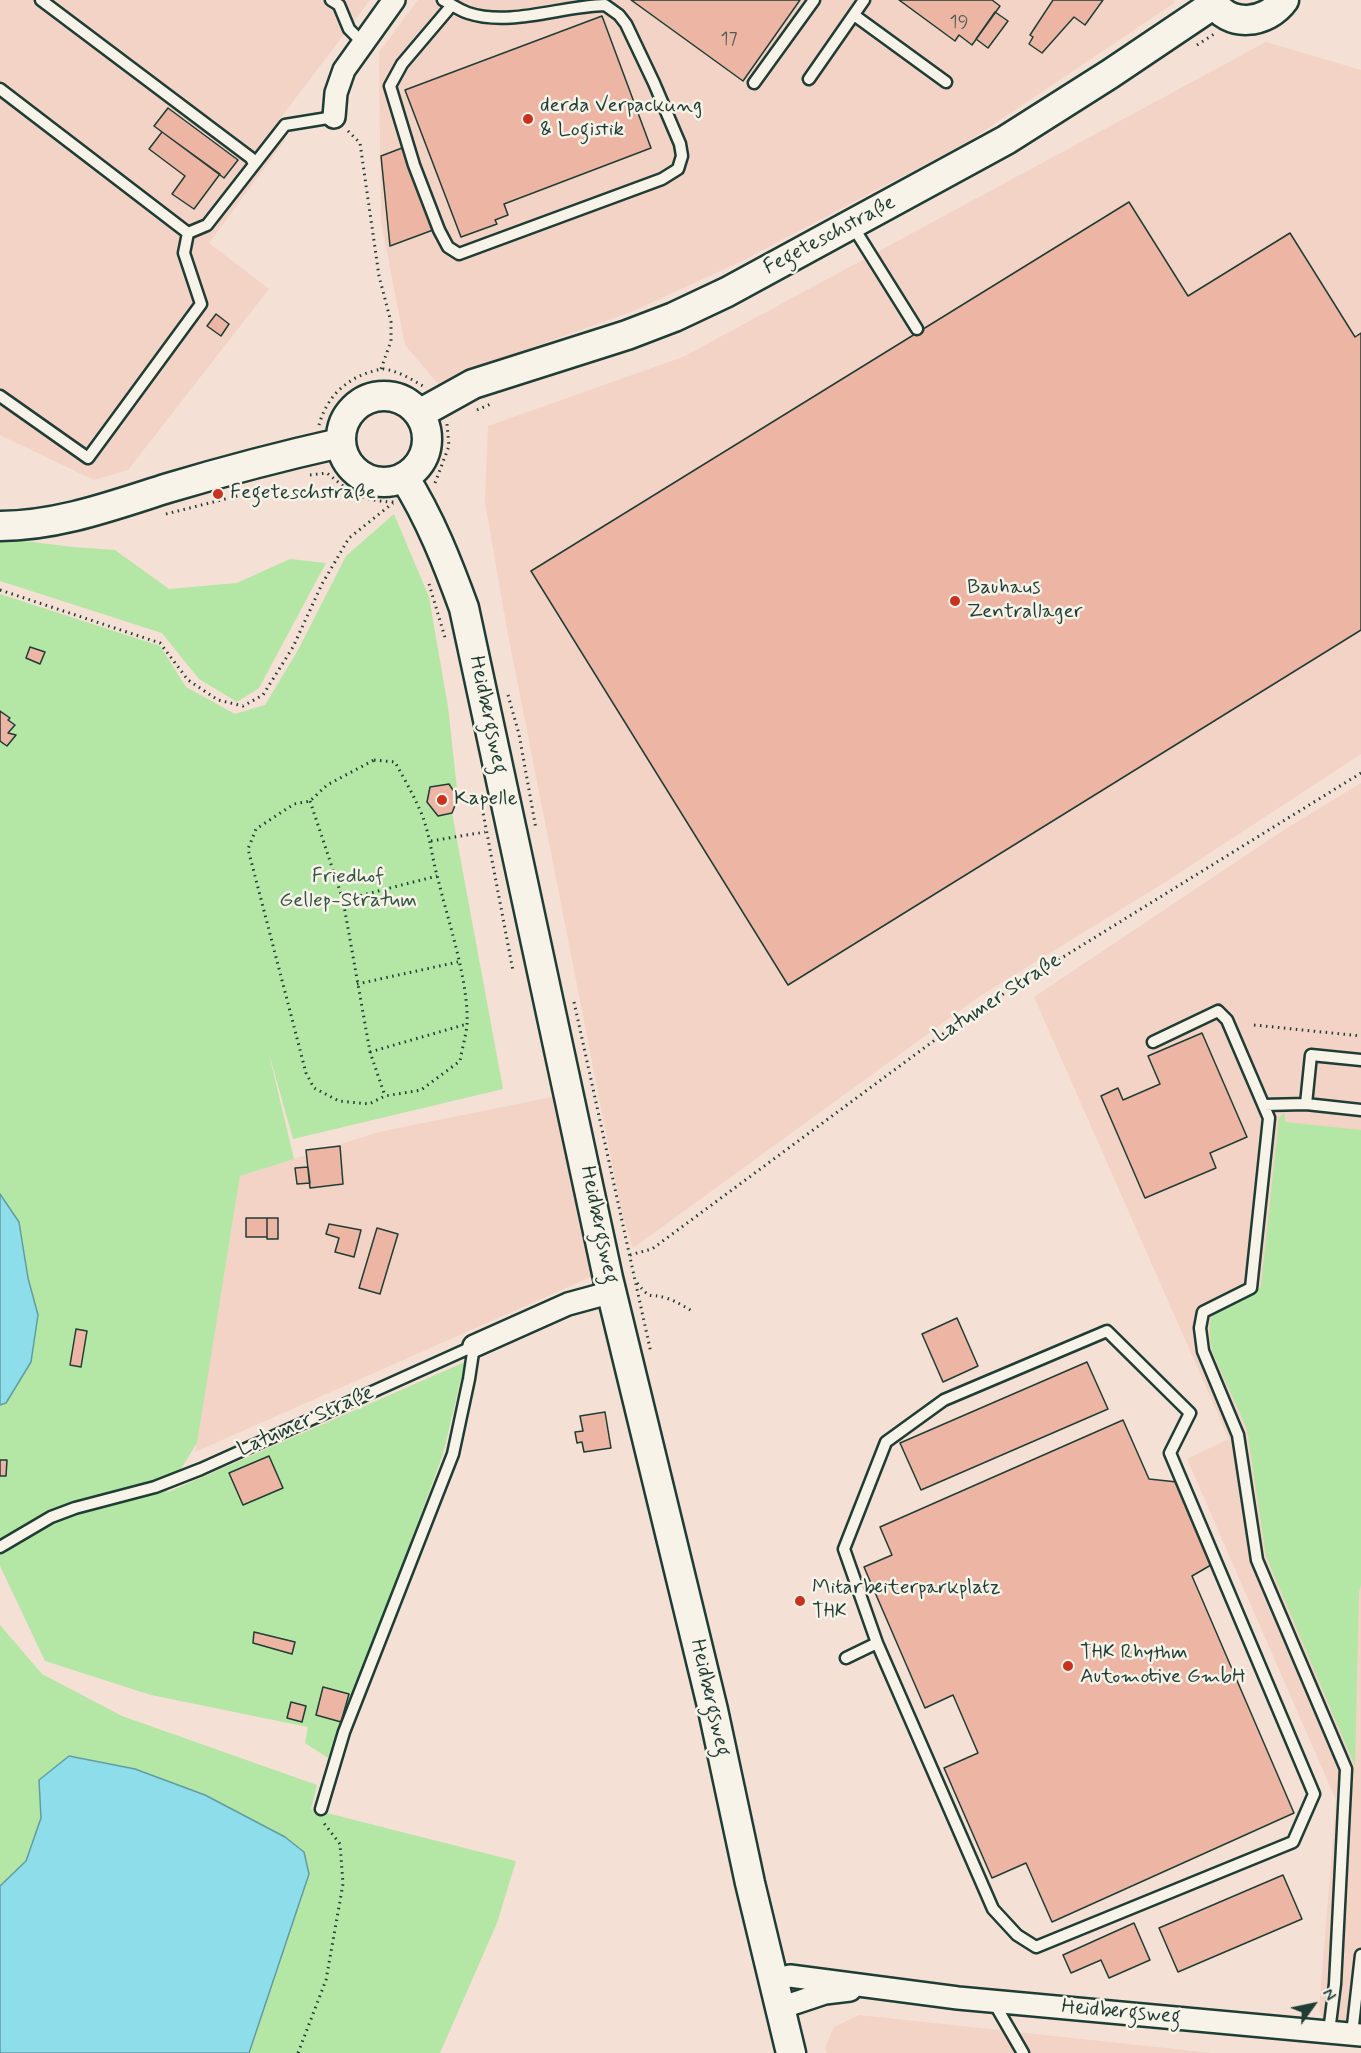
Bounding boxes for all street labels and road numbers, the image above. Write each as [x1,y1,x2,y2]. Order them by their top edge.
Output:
street label: Fegeteschstraße [760,191,900,281]
street label: Heidbergsweg [462,654,512,776]
street label: Latumer Straße [930,949,1066,1049]
street label: Heidbergsweg [573,1164,623,1286]
street label: Latumer Straße [234,1381,378,1463]
street label: Heidbergsweg [683,1637,735,1759]
street label: Heidbergsweg [1060,1995,1182,2031]

